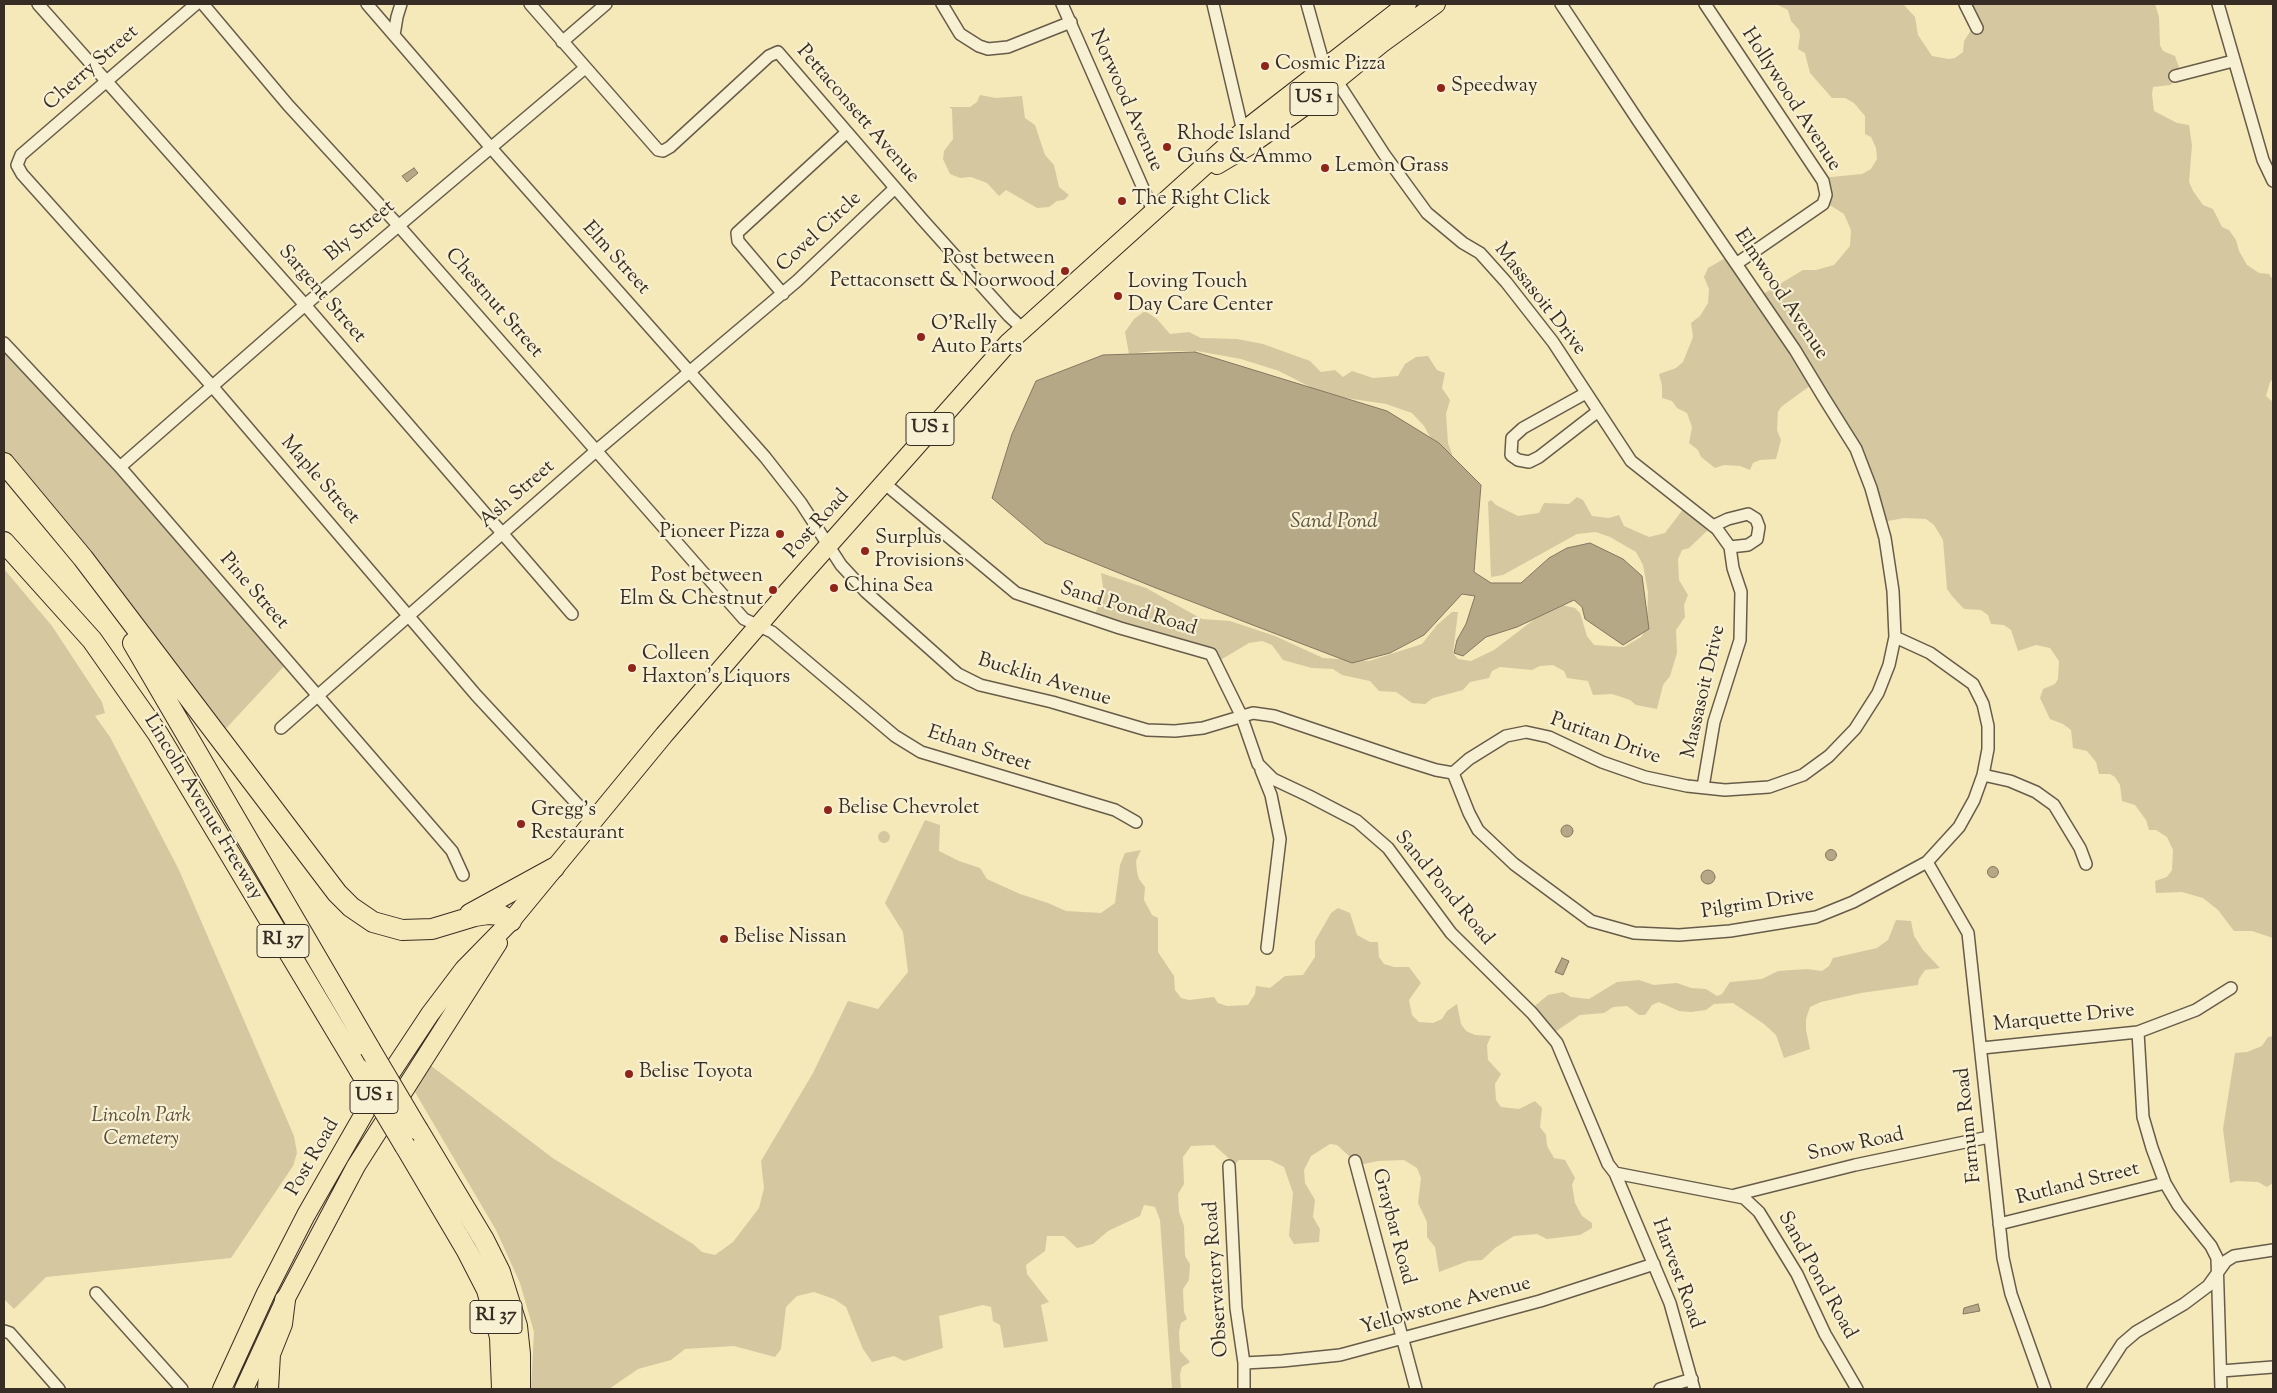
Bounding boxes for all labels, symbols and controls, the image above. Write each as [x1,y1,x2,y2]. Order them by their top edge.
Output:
street label: Cherry Street [40,21,144,117]
street label: Hollywood Avenue [1735,24,1845,176]
street label: Norwood Avenue [1083,26,1167,176]
street label: Pettaconsett Avenue [790,41,924,189]
place label: Cosmic Pizza [1275,54,1386,78]
marker: Cosmic Pizza [1259,60,1271,72]
place label: Speedway [1451,76,1538,100]
road number: US 1 [1290,82,1338,116]
marker: Speedway [1435,82,1447,94]
place label: Rhode Island Guns & Ammo [1177,124,1312,171]
marker: Rhode Island Guns & Ammo [1161,141,1173,153]
place label: Lemon Grass [1335,156,1449,180]
marker: Lemon Grass [1319,162,1331,174]
street label: Covel Circle [773,188,867,278]
place label: The Right Click [1132,189,1271,213]
marker: The Right Click [1116,195,1128,207]
street label: Bly Street [321,196,401,268]
street label: Elm Street [576,217,654,301]
street label: Elmwood Avenue [1727,225,1833,365]
street label: Massasoit Drive [1488,239,1590,361]
street label: Sargent Street [272,241,370,349]
street label: Chestnut Street [439,244,547,364]
place label: Post between Pettaconsett & Noorwood [830,248,1055,295]
marker: Post between Pettaconsett & Noorwood [1059,265,1071,277]
place label: Loving Touch Day Care Center [1128,272,1273,319]
marker: Loving Touch Day Care Center [1112,290,1124,302]
place label: O'Relly Auto Parts [931,314,1022,361]
marker: O'Relly Auto Parts [915,331,927,343]
road number: US 1 [906,412,954,446]
street label: Maple Street [274,432,364,530]
street label: Ash Street [476,456,560,534]
street label: Post Road [781,485,855,565]
water label: Sand Pond [1290,510,1378,536]
place label: Pioneer Pizza [659,522,770,546]
marker: Pioneer Pizza [774,528,786,540]
place label: Surplus Provisions [875,528,964,575]
marker: Surplus Provisions [859,545,871,557]
street label: Pine Street [213,549,293,635]
place label: Post between Elm & Chestnut [620,566,763,613]
place label: China Sea [844,576,933,600]
street label: Sand Pond Road [1057,578,1199,642]
marker: China Sea [828,582,840,594]
marker: Post between Elm & Chestnut [767,584,779,596]
street label: Massasoit Drive [1678,623,1732,761]
place label: Colleen Haxton's Liquors [642,644,790,691]
street label: Bucklin Avenue [974,649,1114,713]
marker: Colleen Haxton's Liquors [626,662,638,674]
street label: Puritan Drive [1546,709,1664,771]
street label: Lincoln Avenue Freeway [137,711,267,905]
street label: Ethan Street [924,722,1034,778]
place label: Belise Chevrolet [838,798,979,822]
place label: Gregg's Restaurant [531,800,624,847]
marker: Belise Chevrolet [822,804,834,816]
marker: Gregg's Restaurant [515,818,527,830]
street label: Sand Pond Road [1388,827,1498,951]
street label: Pilgrim Drive [1700,884,1816,926]
road number: RI 37 [257,924,309,958]
place label: Belise Nissan [734,927,847,951]
marker: Belise Nissan [718,933,730,945]
street label: Marquette Drive [1992,1000,2136,1038]
place label: Belise Toyota [639,1062,753,1086]
street label: Farnum Road [1952,1066,1988,1184]
marker: Belise Toyota [623,1068,635,1080]
road number: US 1 [350,1080,398,1114]
park label: Lincoln Park Cemetery [91,1106,191,1153]
street label: Post Road [282,1115,346,1201]
street label: Snow Road [1806,1124,1906,1168]
street label: Rutland Street [2014,1158,2142,1212]
street label: Graybar Road [1365,1166,1419,1288]
street label: Observatory Road [1201,1200,1235,1358]
street label: Sand Pond Road [1771,1208,1861,1344]
street label: Harvest Road [1645,1216,1707,1332]
street label: Yellowstone Avenue [1358,1273,1534,1341]
road number: RI 37 [470,1300,522,1334]

